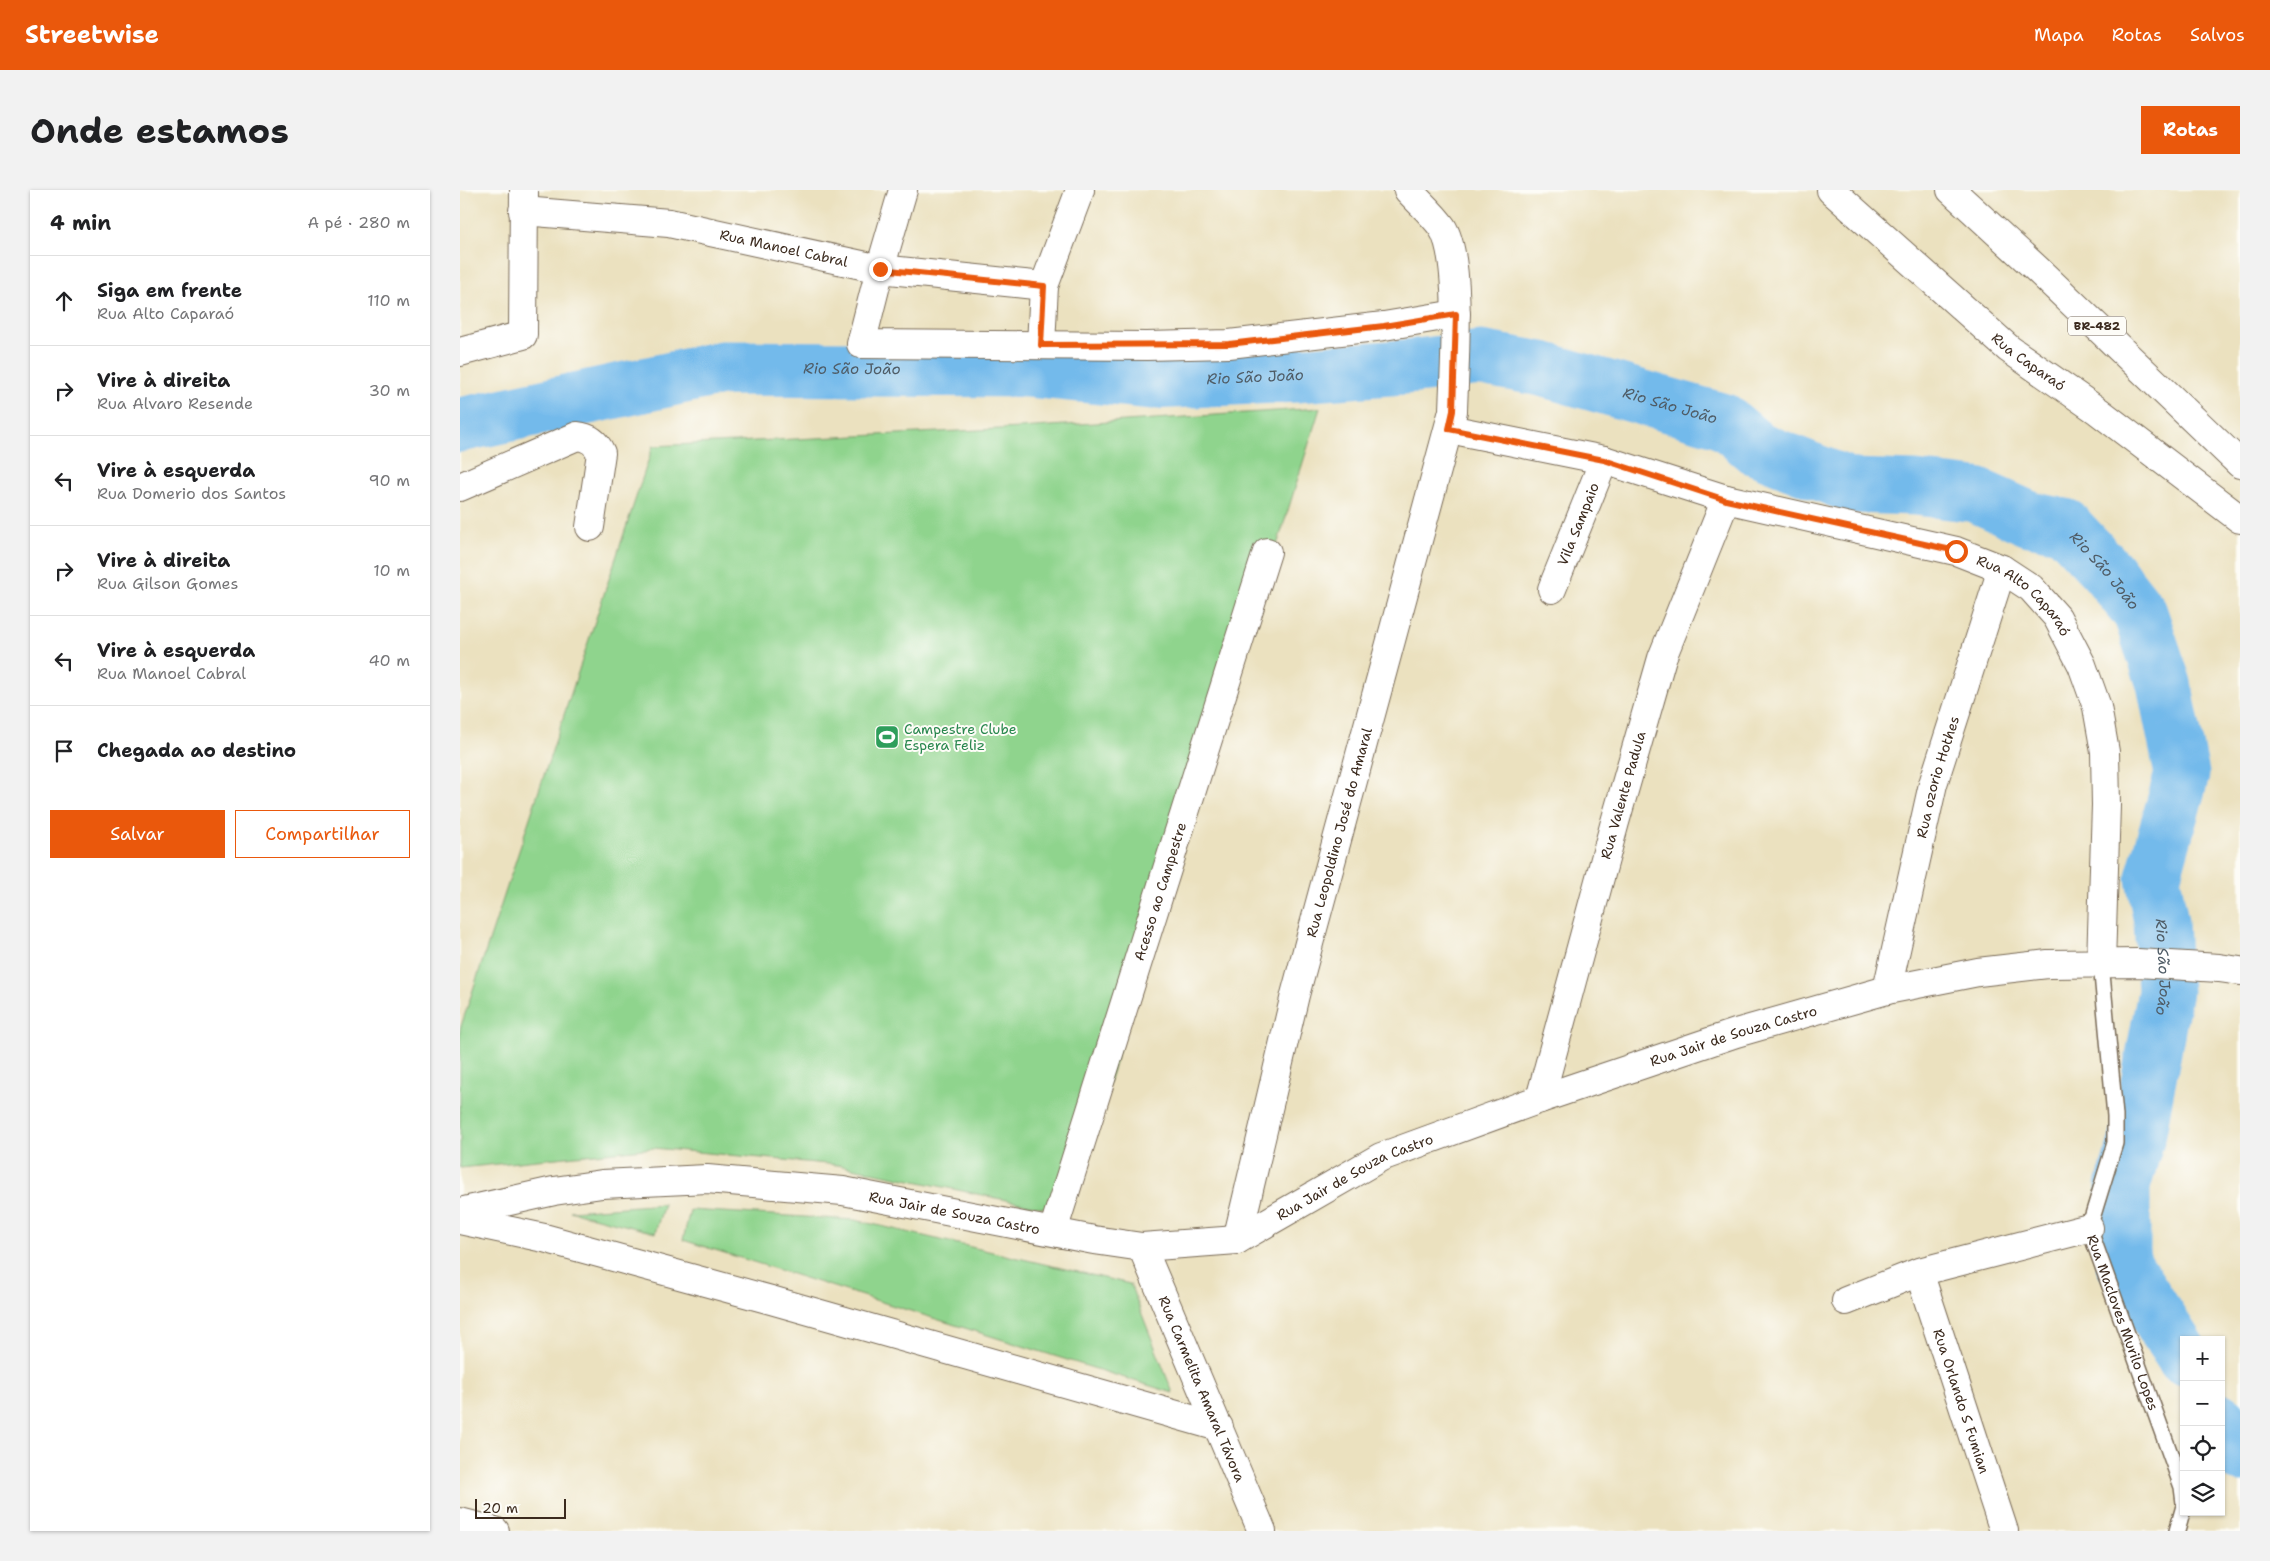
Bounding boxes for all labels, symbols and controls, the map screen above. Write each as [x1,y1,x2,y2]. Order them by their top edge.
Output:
text: Streetwise [25,19,159,51]
text: Mapa [2034,23,2084,47]
text: Rotas [2112,23,2162,47]
text: Salvos [2190,23,2245,47]
button: Rotas [2141,106,2240,154]
text: Onde estamos [30,107,289,154]
text: 4 min [50,209,111,237]
text: A pé · 280 m [307,212,410,233]
street label: Rua Manoel Cabral [718,225,850,271]
route end [869,258,892,281]
text: Siga em frente [97,278,242,303]
icon: ahead [50,287,78,315]
text: 110 m [367,290,410,311]
text: Rua Alto Caparaó [97,303,234,324]
road number: BR-482 [2068,316,2126,336]
street label: Rua Caparaó [1988,329,2069,395]
water label: Rio São João [803,359,901,379]
water label: Rio São João [1206,365,1305,389]
text: Vire à direita [97,368,230,393]
icon: right [50,377,78,405]
text: 30 m [369,380,410,401]
water label: Rio São João [1621,383,1720,429]
text: Rua Alvaro Resende [97,393,253,414]
text: Vire à esquerda [97,458,255,483]
icon: left [50,467,78,495]
text: 90 m [369,470,410,491]
street label: Vila Sampaio [1553,480,1603,568]
text: Rua Domerio dos Santos [97,483,286,504]
water label: Rio São João [2065,527,2144,614]
route start [1945,540,1968,563]
text: Vire à direita [97,548,230,573]
street label: Rua Alto Caparaó [1974,551,2074,639]
icon: right [50,557,78,585]
text: 10 m [373,560,410,581]
text: Rua Gilson Gomes [97,573,238,594]
text: Vire à esquerda [97,638,255,663]
icon: left [50,647,78,675]
text: 40 m [368,650,410,671]
text: Rua Manoel Cabral [97,663,246,684]
street label: Rua ozorio Hothes [1912,714,1963,840]
place label: Campestre Clube Espera Feliz [904,720,1017,754]
sports icon: Campestre Clube Espera Feliz [874,724,900,750]
street label: Rua Leopoldino José do Amaral [1302,725,1376,939]
street label: Rua Valente Padula [1596,729,1650,861]
icon: arrive [50,737,78,765]
text: Chegada ao destino [97,738,296,763]
button: Salvar [50,810,225,858]
button: Compartilhar [235,810,410,858]
street label: Acesso ao Campestre [1130,820,1190,963]
water label: Rio São João [2151,918,2175,1017]
street label: Rua Jair de Souza Castro [1648,1001,1819,1070]
street label: Rua Jair de Souza Castro [1273,1130,1436,1224]
street label: Rua Jair de Souza Castro [867,1187,1041,1238]
street label: Rua Macloves Murilo Lopes [2083,1232,2163,1413]
street label: Rua Carmelita Amaral Távora [1155,1293,1249,1485]
street label: Rua Orlando S Fumian [1929,1326,1994,1476]
map controls [2180,1336,2225,1516]
button: + [2180,1336,2225,1381]
button: − [2180,1381,2225,1426]
button: locate [2180,1426,2225,1471]
button: layers [2180,1471,2225,1516]
scale bar [475,1496,566,1519]
text: 20 m [482,1499,518,1517]

